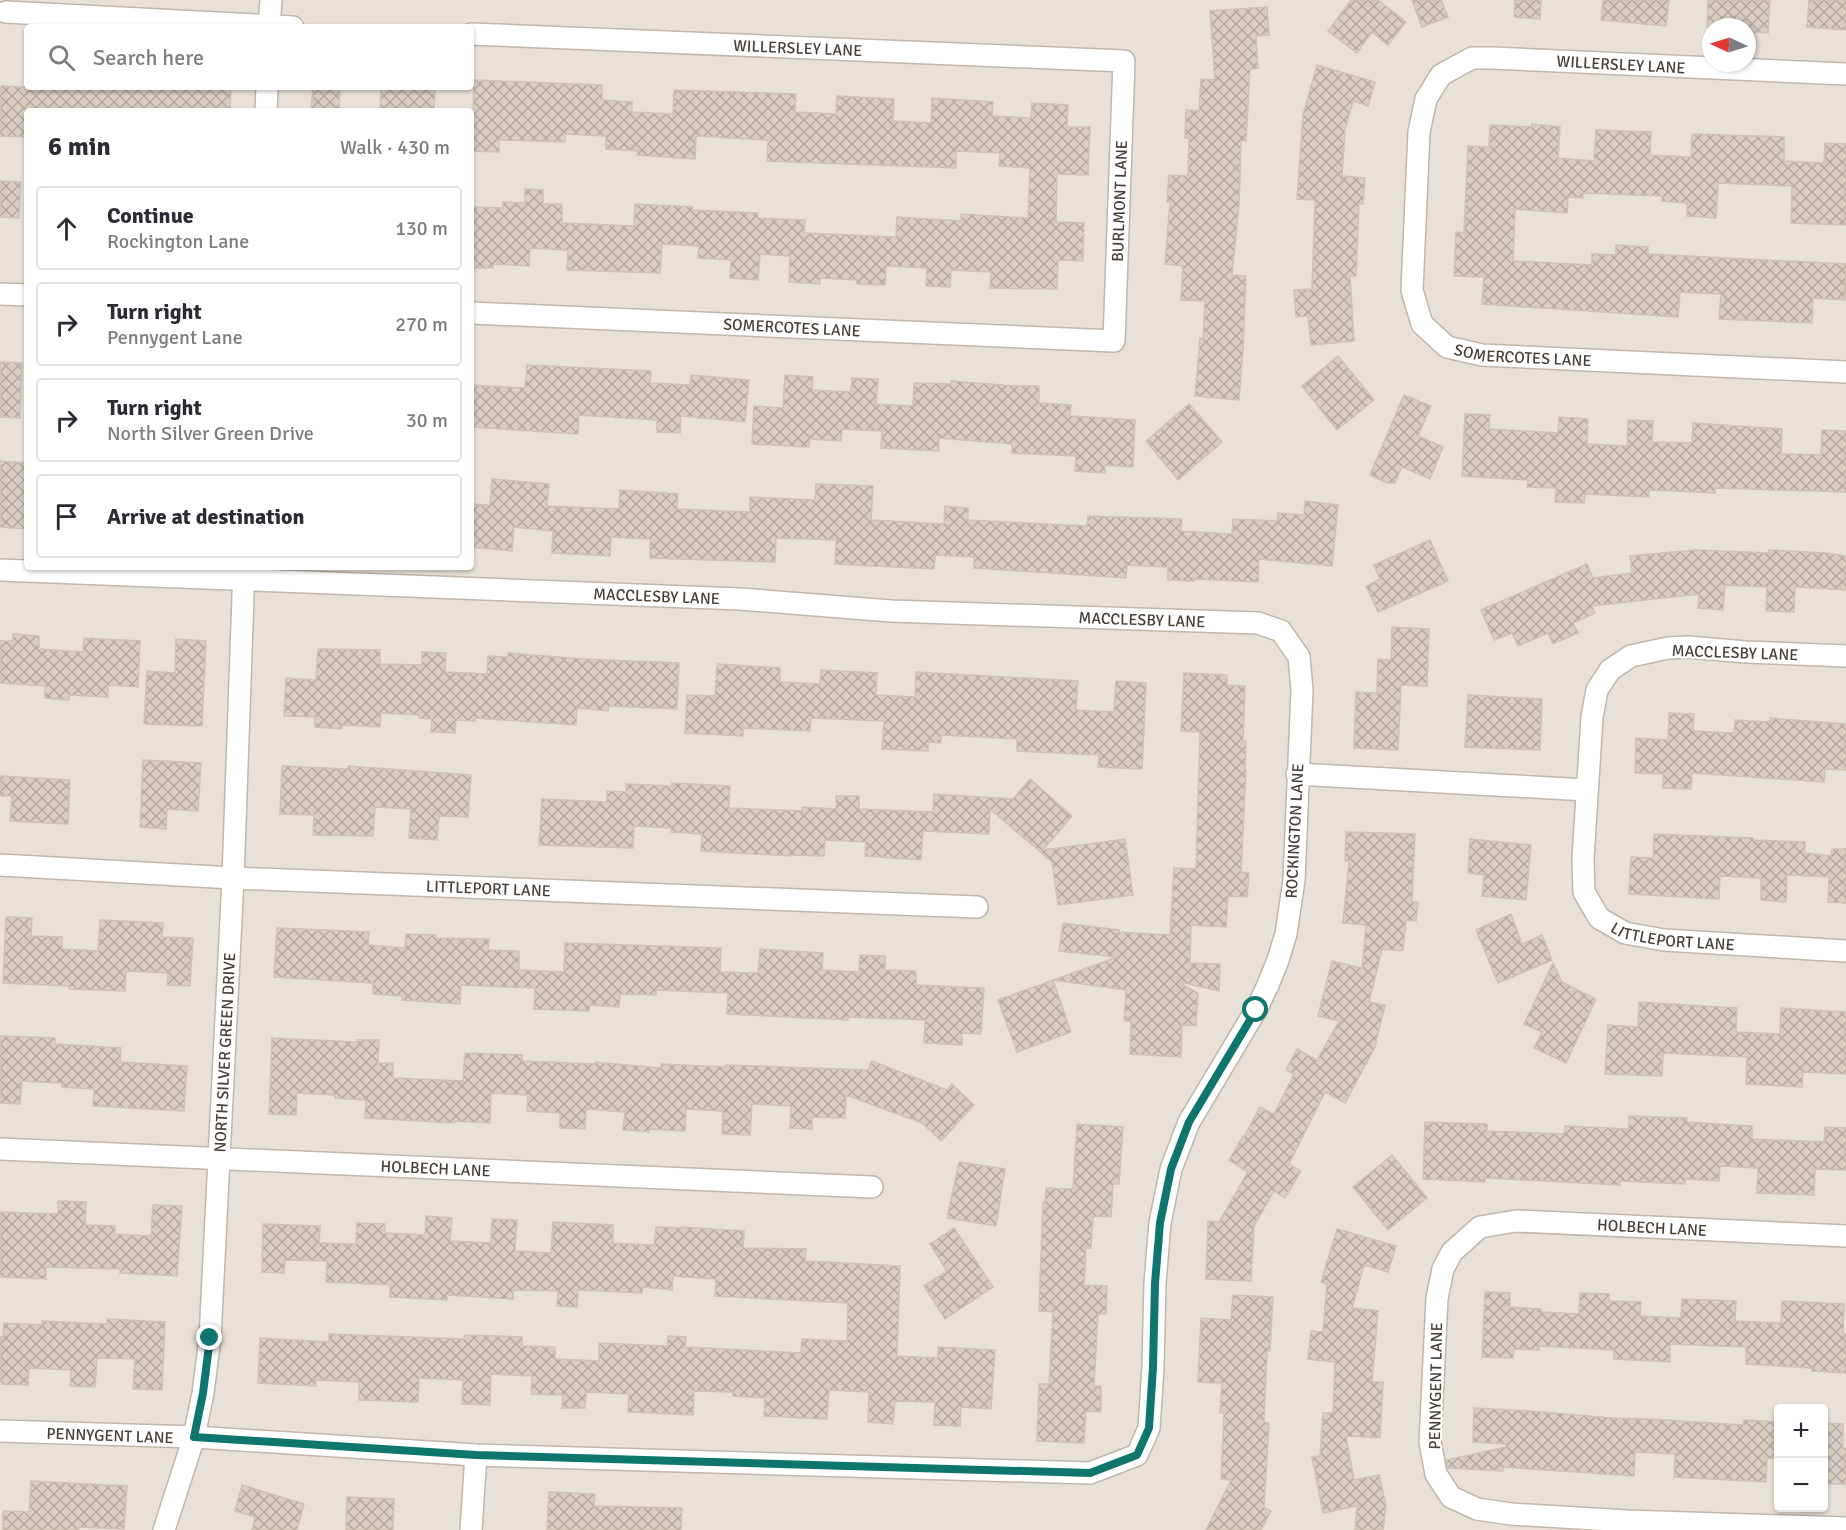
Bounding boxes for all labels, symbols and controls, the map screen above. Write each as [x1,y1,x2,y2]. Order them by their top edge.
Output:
north arrow [1702,18,1756,72]
search box [24,24,474,90]
street label: WILLERSLEY LANE [733,36,863,61]
icon: search [45,41,78,74]
text: Search here [93,44,204,71]
street label: WILLERSLEY LANE [1556,52,1686,78]
text: 6 min [48,131,111,163]
text: Walk · 430 m [340,135,450,160]
street label: BURLMONT LANE [1108,140,1132,262]
text: Continue [107,202,194,229]
icon: ahead [50,212,83,245]
text: 130 m [395,216,448,241]
text: Rockington Lane [107,229,249,254]
text: Turn right [107,298,202,325]
icon: right [50,308,83,341]
text: 270 m [395,312,448,337]
street label: SOMERCOTES LANE [723,314,861,342]
text: Pennygent Lane [107,325,243,350]
street label: SOMERCOTES LANE [1452,340,1592,371]
text: Turn right [107,394,202,421]
icon: right [50,404,83,437]
text: 30 m [406,408,448,433]
text: North Silver Green Drive [107,421,314,446]
icon: arrive [50,500,83,533]
text: Arrive at destination [107,503,304,530]
street label: MACCLESBY LANE [593,584,720,609]
street label: MACCLESBY LANE [1078,608,1205,632]
street label: MACCLESBY LANE [1671,641,1799,665]
street label: ROCKINGTON LANE [1281,763,1309,899]
street label: LITTLEPORT LANE [426,877,551,901]
street label: LITTLEPORT LANE [1607,918,1735,955]
street label: NORTH SILVER GREEN DRIVE [210,952,240,1153]
route start [1242,996,1268,1022]
street label: HOLBECH LANE [380,1157,491,1181]
street label: HOLBECH LANE [1596,1215,1707,1241]
street label: PENNYGENT LANE [1425,1322,1447,1450]
route end [196,1324,222,1350]
map controls [1774,1404,1828,1512]
button: + [1774,1404,1828,1458]
street label: PENNYGENT LANE [46,1424,174,1448]
button: − [1774,1458,1828,1512]

